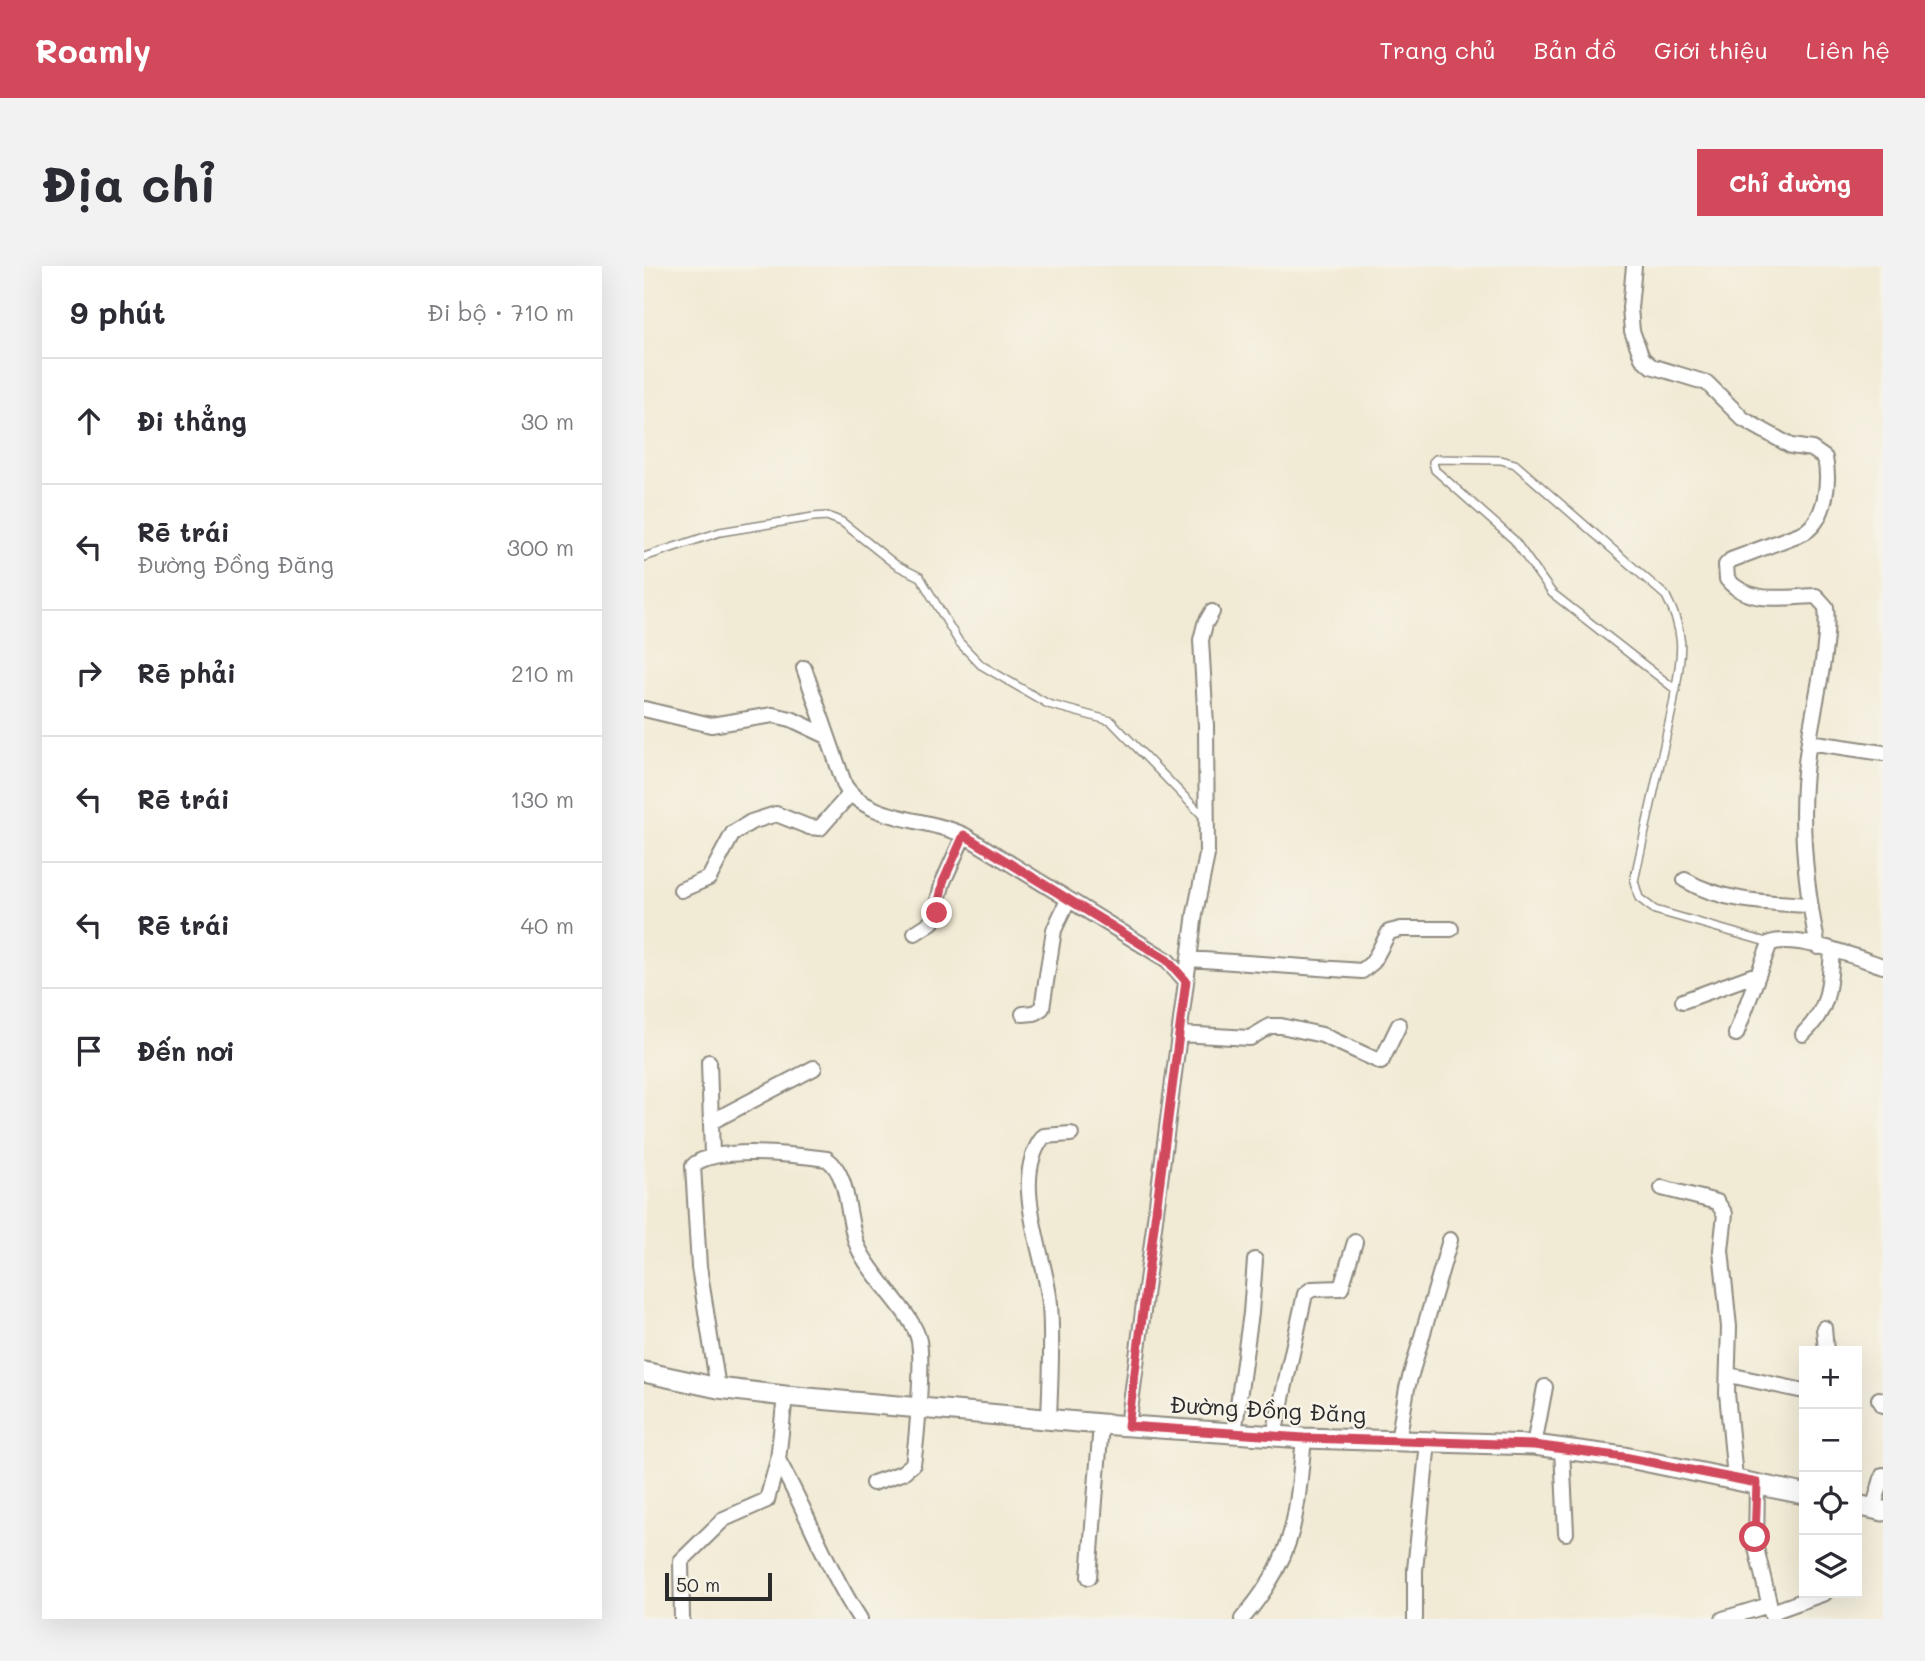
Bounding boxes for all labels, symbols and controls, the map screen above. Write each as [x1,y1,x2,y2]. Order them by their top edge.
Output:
text: Roamly [35,28,151,71]
text: Trang chủ [1380,34,1496,65]
text: Bản đồ [1534,34,1616,65]
text: Giới thiệu [1654,34,1768,65]
text: Liên hệ [1806,34,1890,65]
button: Chỉ đường [1697,149,1883,216]
text: Địa chỉ [42,151,216,214]
text: 9 phút [70,292,166,332]
text: Đi bộ · 710 m [427,297,574,327]
icon: ahead [70,402,108,440]
text: Đi thẳng [137,404,247,438]
text: 30 m [521,406,574,436]
text: Rẽ trái [137,515,230,549]
icon: left [70,528,108,566]
text: 300 m [506,532,574,562]
text: Đường Đồng Đăng [137,549,334,579]
icon: right [70,654,108,692]
text: Rẽ phải [137,656,236,690]
text: 210 m [511,658,574,688]
icon: left [70,780,108,818]
text: Rẽ trái [137,782,230,816]
text: 130 m [510,784,574,814]
route end [921,897,952,928]
icon: left [70,906,108,944]
text: Rẽ trái [137,908,230,942]
text: 40 m [521,910,574,940]
icon: arrive [70,1032,108,1070]
text: Đến nơi [137,1034,235,1068]
map controls [1799,1346,1862,1598]
button: + [1799,1346,1862,1409]
street label: Đường Đồng Đăng [1169,1389,1367,1429]
button: − [1799,1409,1862,1472]
button: locate [1799,1472,1862,1535]
route start [1739,1521,1770,1552]
button: layers [1799,1535,1862,1598]
scale bar [665,1570,772,1602]
text: 50 m [676,1572,720,1597]

